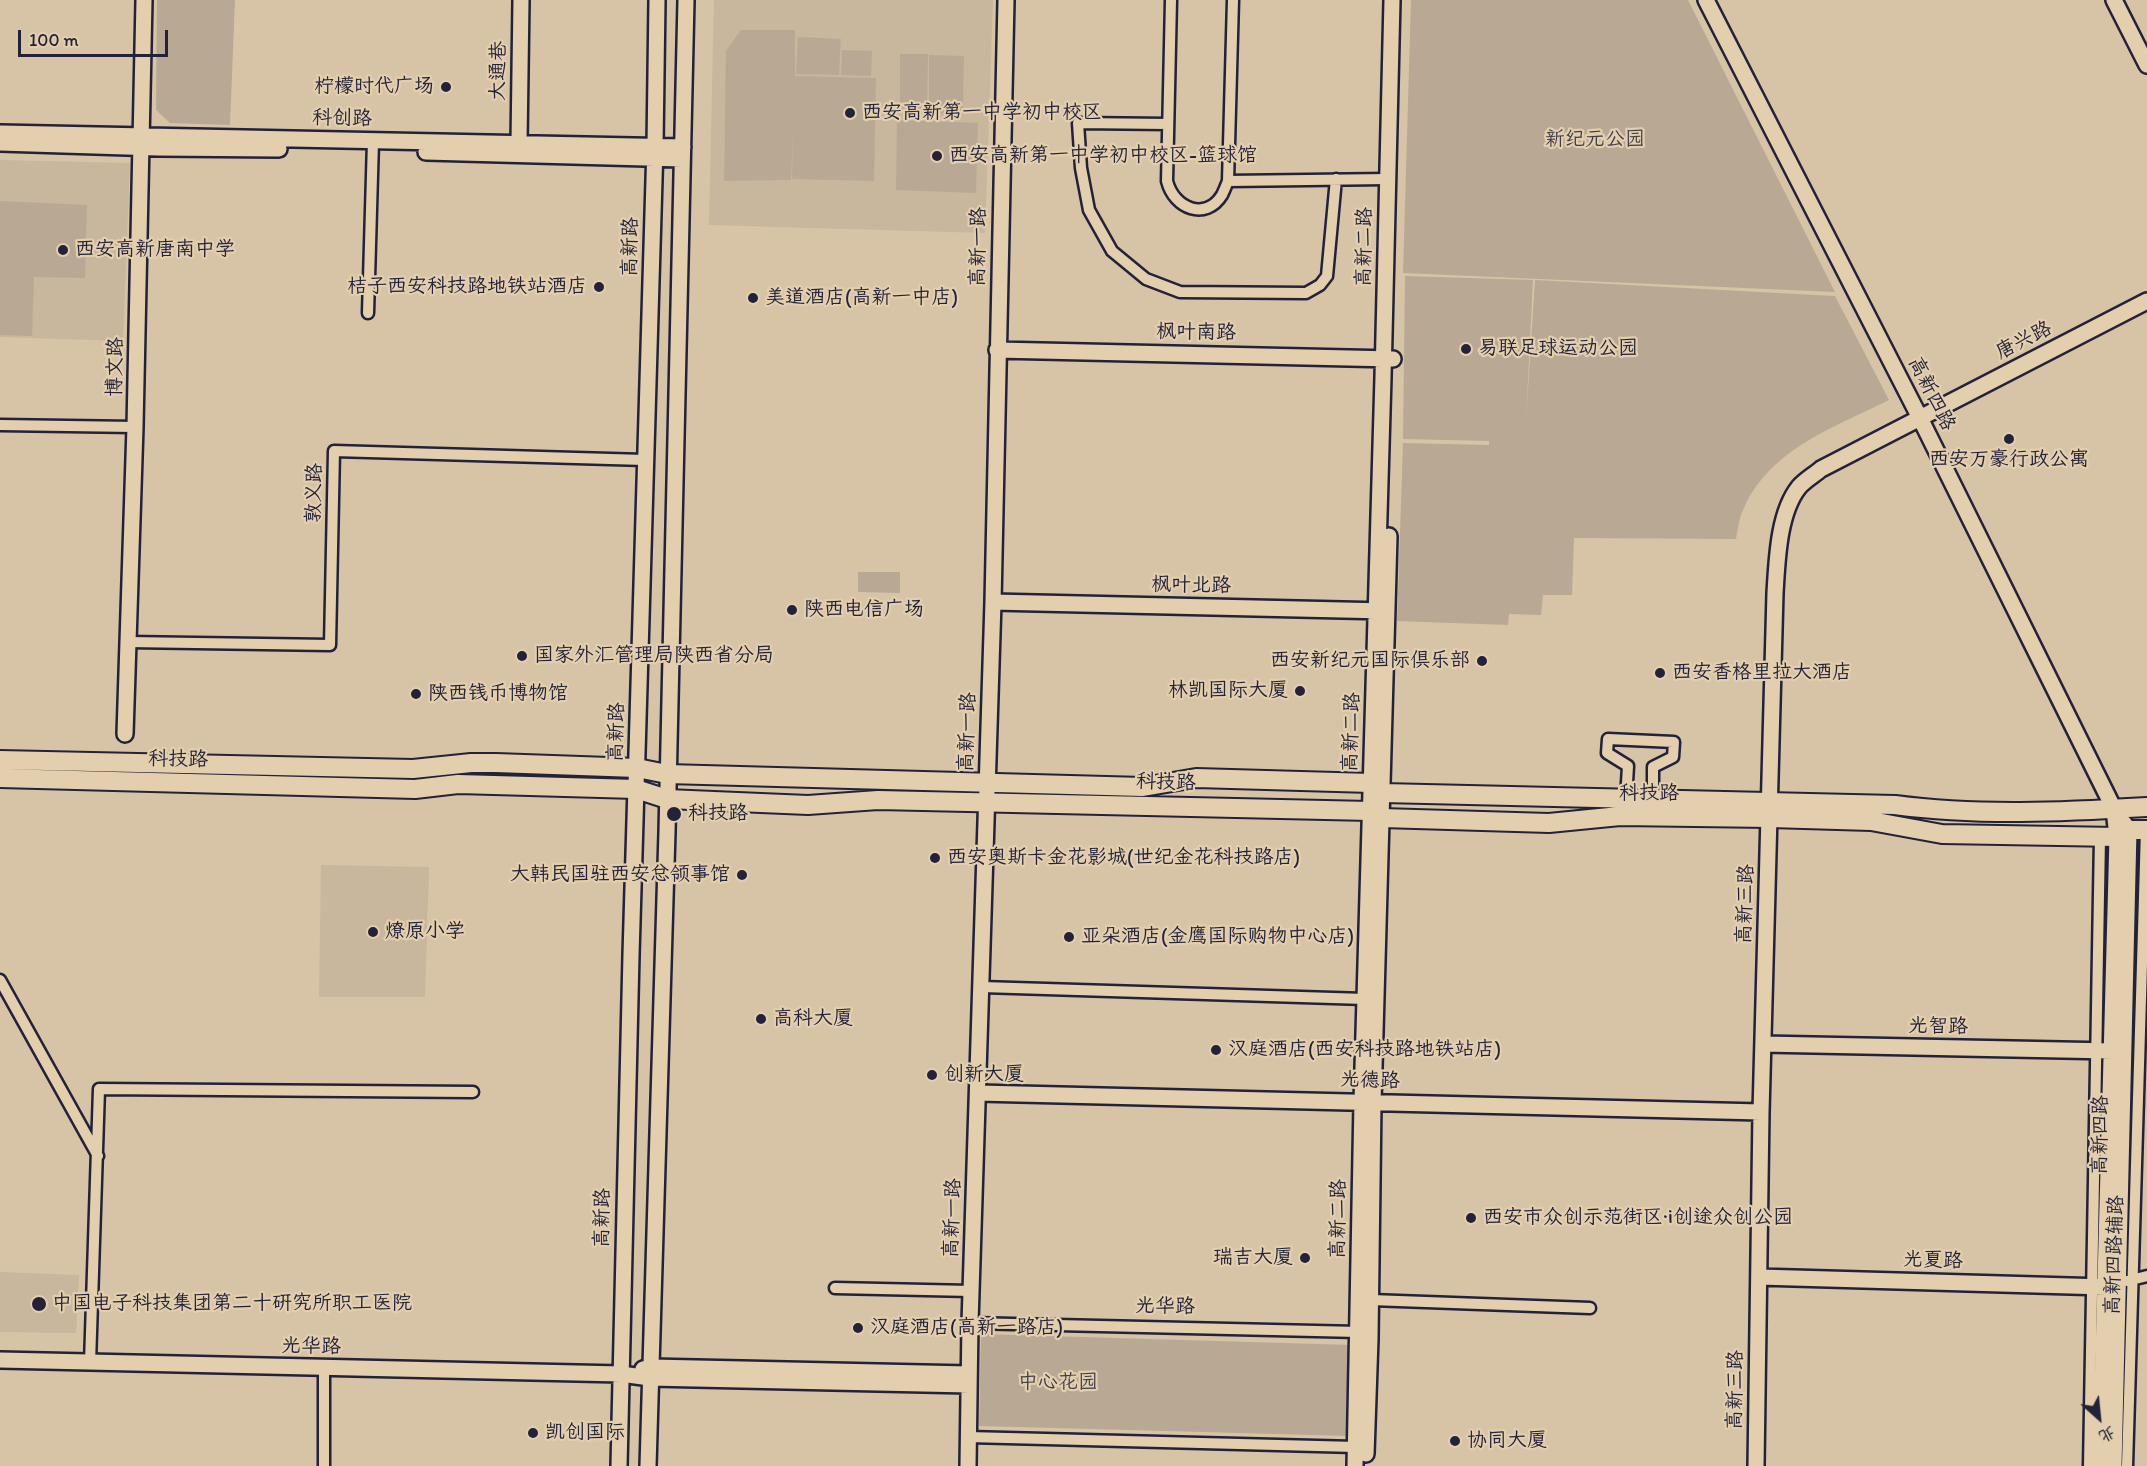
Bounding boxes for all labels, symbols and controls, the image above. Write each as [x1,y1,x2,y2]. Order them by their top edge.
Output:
scale bar [21,18,171,56]
text: 100 m [29,29,79,51]
street label: 大通巷 [486,41,512,101]
place label: 柠檬时代广场 [314,75,434,99]
marker: 柠檬时代广场 [439,80,453,94]
place label: 西安高新第一中学初中校区 [862,101,1102,125]
street label: 科创路 [312,106,372,132]
marker: 西安高新第一中学初中校区 [843,106,857,120]
park label: 新纪元公园 [1545,128,1645,152]
place label: 西安高新第一中学初中校区-篮球馆 [949,144,1257,168]
marker: 西安高新第一中学初中校区-篮球馆 [930,149,944,163]
street label: 高新一路 [966,207,992,287]
street label: 高新二路 [1352,207,1378,287]
street label: 高新路 [618,217,644,277]
place label: 西安高新唐南中学 [75,238,235,262]
marker: 西安高新唐南中学 [56,243,70,257]
place label: 桔子西安科技路地铁站酒店 [347,275,587,299]
marker: 桔子西安科技路地铁站酒店 [592,280,606,294]
place label: 美道酒店(高新一中店) [765,286,958,310]
marker: 美道酒店(高新一中店) [746,291,760,305]
street label: 唐兴路 [1992,317,2056,365]
street label: 枫叶南路 [1156,320,1236,346]
street label: 博文路 [103,337,129,397]
place label: 易联足球运动公园 [1478,337,1638,361]
marker: 易联足球运动公园 [1459,342,1473,356]
street label: 高新四路 [1902,353,1960,435]
marker: 西安万豪行政公寓 [2002,432,2016,446]
place label: 西安万豪行政公寓 [1929,448,2089,472]
street label: 敦义路 [302,463,328,523]
street label: 枫叶北路 [1151,573,1231,599]
place label: 陕西电信广场 [804,598,924,622]
marker: 陕西电信广场 [785,603,799,617]
place label: 国家外汇管理局陕西省分局 [534,644,774,668]
marker: 国家外汇管理局陕西省分局 [515,649,529,663]
place label: 西安新纪元国际俱乐部 [1270,649,1470,673]
marker: 西安新纪元国际俱乐部 [1475,654,1489,668]
place label: 西安香格里拉大酒店 [1672,661,1852,685]
marker: 西安香格里拉大酒店 [1653,666,1667,680]
place label: 林凯国际大厦 [1168,679,1288,703]
place label: 陕西钱币博物馆 [428,682,568,706]
marker: 林凯国际大厦 [1293,684,1307,698]
marker: 陕西钱币博物馆 [409,687,423,701]
street label: 高新一路 [955,692,981,772]
street label: 高新二路 [1339,692,1365,772]
street label: 高新路 [604,702,630,762]
street label: 科技路 [148,747,208,773]
street label: 科技路 [1136,770,1196,796]
street label: 科技路 [1619,782,1679,806]
place label: 科技路 [688,802,748,826]
marker: 科技路 [665,805,683,823]
place label: 西安奥斯卡金花影城(世纪金花科技路店) [947,846,1300,870]
marker: 西安奥斯卡金花影城(世纪金花科技路店) [928,851,942,865]
place label: 大韩民国驻西安总领事馆 [510,863,730,887]
street label: 高新三路 [1733,864,1759,944]
marker: 大韩民国驻西安总领事馆 [735,868,749,882]
place label: 燎原小学 [385,920,465,944]
marker: 燎原小学 [366,925,380,939]
place label: 亚朵酒店(金鹰国际购物中心店) [1081,925,1354,949]
marker: 亚朵酒店(金鹰国际购物中心店) [1062,930,1076,944]
place label: 高科大厦 [773,1007,853,1031]
marker: 高科大厦 [754,1012,768,1026]
street label: 光智路 [1908,1014,1968,1040]
place label: 汉庭酒店(西安科技路地铁站店) [1228,1038,1501,1062]
marker: 汉庭酒店(西安科技路地铁站店) [1209,1043,1223,1057]
place label: 创新大厦 [944,1063,1024,1087]
marker: 创新大厦 [925,1068,939,1082]
street label: 光德路 [1340,1068,1400,1094]
street label: 高新四路 [2088,1095,2114,1175]
street label: 高新一路 [940,1178,966,1258]
street label: 高新二路 [1326,1179,1352,1259]
street label: 高新路 [590,1188,616,1248]
street label: 高新四路辅路 [2101,1195,2129,1315]
place label: 西安市众创示范街区·i创途众创公园 [1483,1206,1793,1230]
marker: 西安市众创示范街区·i创途众创公园 [1464,1211,1478,1225]
place label: 瑞吉大厦 [1213,1246,1293,1270]
street label: 光夏路 [1903,1248,1963,1274]
marker: 瑞吉大厦 [1298,1251,1312,1265]
place label: 中国电子科技集团第二十研究所职工医院 [52,1292,412,1316]
street label: 光华路 [1135,1294,1195,1320]
marker: 中国电子科技集团第二十研究所职工医院 [30,1295,48,1313]
place label: 汉庭酒店(高新一路店) [870,1316,1063,1340]
marker: 汉庭酒店(高新一路店) [851,1321,865,1335]
street label: 光华路 [281,1334,341,1360]
street label: 高新三路 [1723,1350,1749,1430]
park label: 中心花园 [1018,1371,1098,1395]
north arrow [2069,1388,2129,1448]
place label: 凯创国际 [545,1421,625,1445]
text: 北 [2096,1422,2119,1447]
marker: 凯创国际 [526,1426,540,1440]
place label: 协同大厦 [1467,1429,1547,1453]
marker: 协同大厦 [1448,1434,1462,1448]

